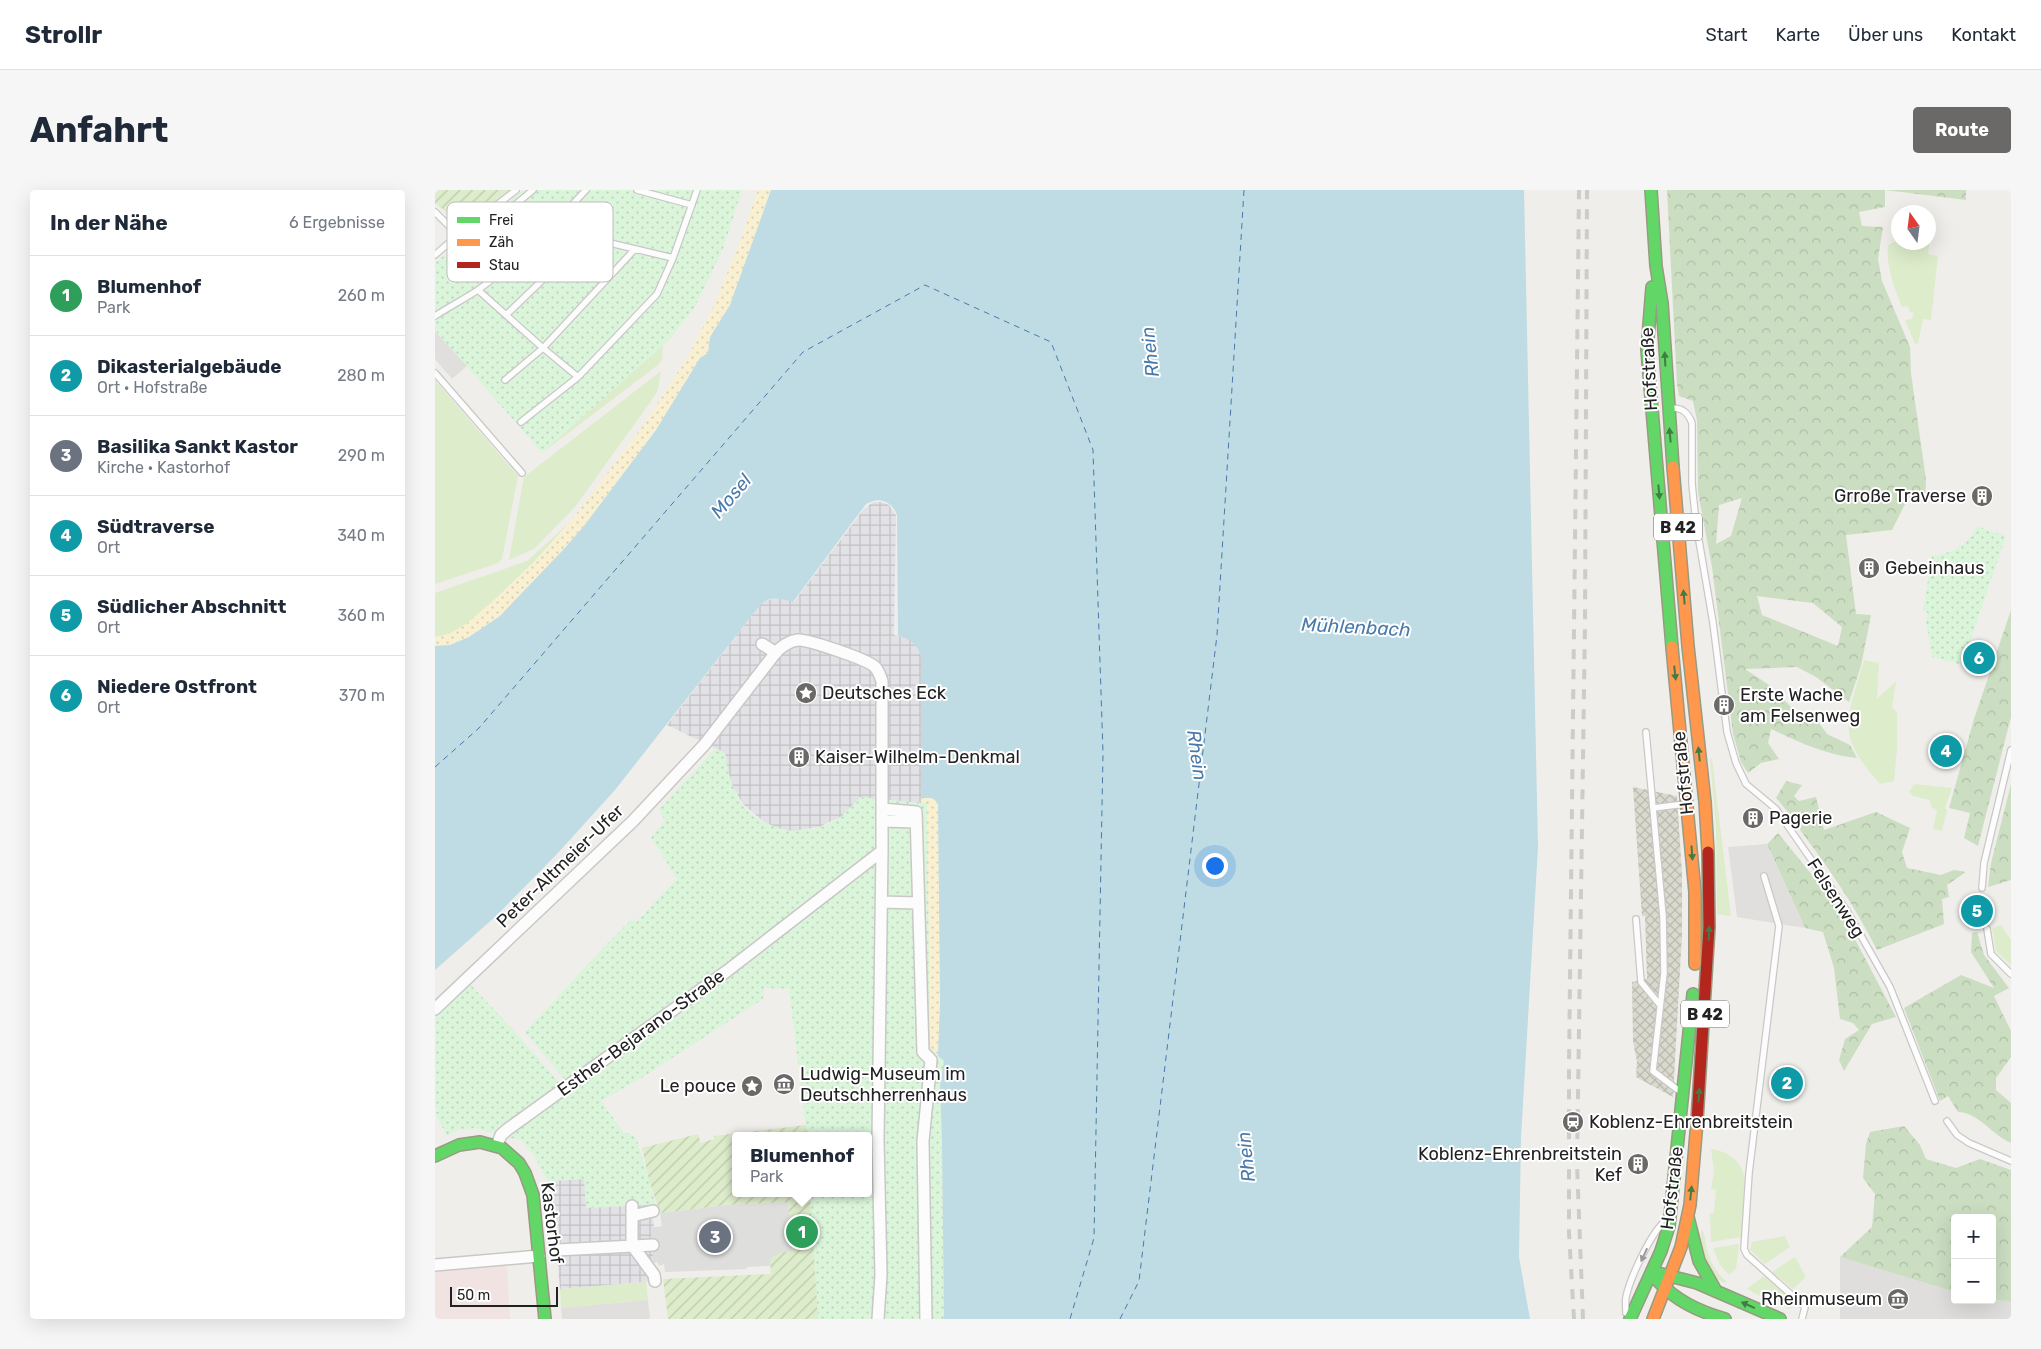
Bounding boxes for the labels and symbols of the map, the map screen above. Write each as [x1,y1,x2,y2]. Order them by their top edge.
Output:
legend [447,202,613,282]
north arrow [1891,205,1936,250]
text: Frei [489,212,513,229]
text: Zäh [489,234,514,251]
text: Stau [489,257,519,274]
water label: Rhein [1136,326,1164,378]
street label: Hofstraße [1636,327,1662,411]
one-way arrow [1661,351,1669,367]
one-way arrow [1666,427,1674,443]
water label: Mosel [706,469,757,523]
one-way arrow [1655,484,1663,500]
building icon: Grroße Traverse [1970,484,1994,508]
place label: Grroße Traverse [1834,485,1966,507]
road number: B 42 [1654,514,1702,541]
building icon: Gebeinhaus [1857,556,1881,580]
place label: Gebeinhaus [1885,557,1984,579]
one-way arrow [1679,589,1687,605]
water label: Mühlenbach [1301,613,1411,641]
pin: 6 [1963,639,1995,677]
one-way arrow [1671,665,1679,681]
place icon: Deutsches Eck [794,681,818,705]
place label: Deutsches Eck [822,682,947,704]
place label: Erste Wache am Felsenweg [1740,684,1860,727]
building icon: Erste Wache am Felsenweg [1712,693,1736,717]
water label: Rhein [1182,728,1212,782]
street label: Hofstraße [1668,730,1698,816]
pin: 4 [1930,732,1962,770]
building icon: Kaiser-Wilhelm-Denkmal [787,745,811,769]
place label: Kaiser-Wilhelm-Denkmal [815,746,1020,768]
one-way arrow [1695,746,1703,762]
street label: Peter-Altmeier-Ufer [492,800,628,932]
building icon: Pagerie [1741,806,1765,830]
place label: Pagerie [1769,807,1832,829]
one-way arrow [1688,845,1696,861]
your location [1202,853,1228,879]
street label: Felsenweg [1802,854,1870,942]
pin: 5 [1961,892,1993,930]
one-way arrow [1705,925,1713,941]
street label: Esther-Bejarano-Straße [553,965,729,1101]
road number: B 42 [1681,1001,1729,1028]
place label: Ludwig-Museum im Deutschherrenhaus [800,1063,967,1106]
pin: 2 [1771,1064,1803,1102]
museum icon: Ludwig-Museum im Deutschherrenhaus [772,1072,796,1096]
place icon: Le pouce [740,1074,764,1098]
place label: Le pouce [660,1075,736,1097]
one-way arrow [1696,1087,1704,1103]
station icon: Koblenz-Ehrenbreitstein [1561,1110,1585,1134]
place label: Koblenz-Ehrenbreitstein [1589,1111,1793,1133]
water label: Rhein [1232,1131,1260,1183]
place label: Koblenz-Ehrenbreitstein Kef [1418,1143,1622,1186]
street label: Hofstraße [1656,1145,1688,1231]
building icon: Koblenz-Ehrenbreitstein Kef [1626,1152,1650,1176]
street label: Kastorhof [536,1181,568,1265]
one-way arrow [1687,1185,1695,1201]
pin: 1 [786,1213,818,1251]
pin: 3 [699,1218,731,1256]
one-way arrow [1639,1248,1647,1262]
scale bar [450,1284,557,1307]
museum icon: Rheinmuseum [1886,1287,1910,1311]
place label: Rheinmuseum [1761,1288,1882,1310]
one-way arrow [1741,1301,1755,1309]

